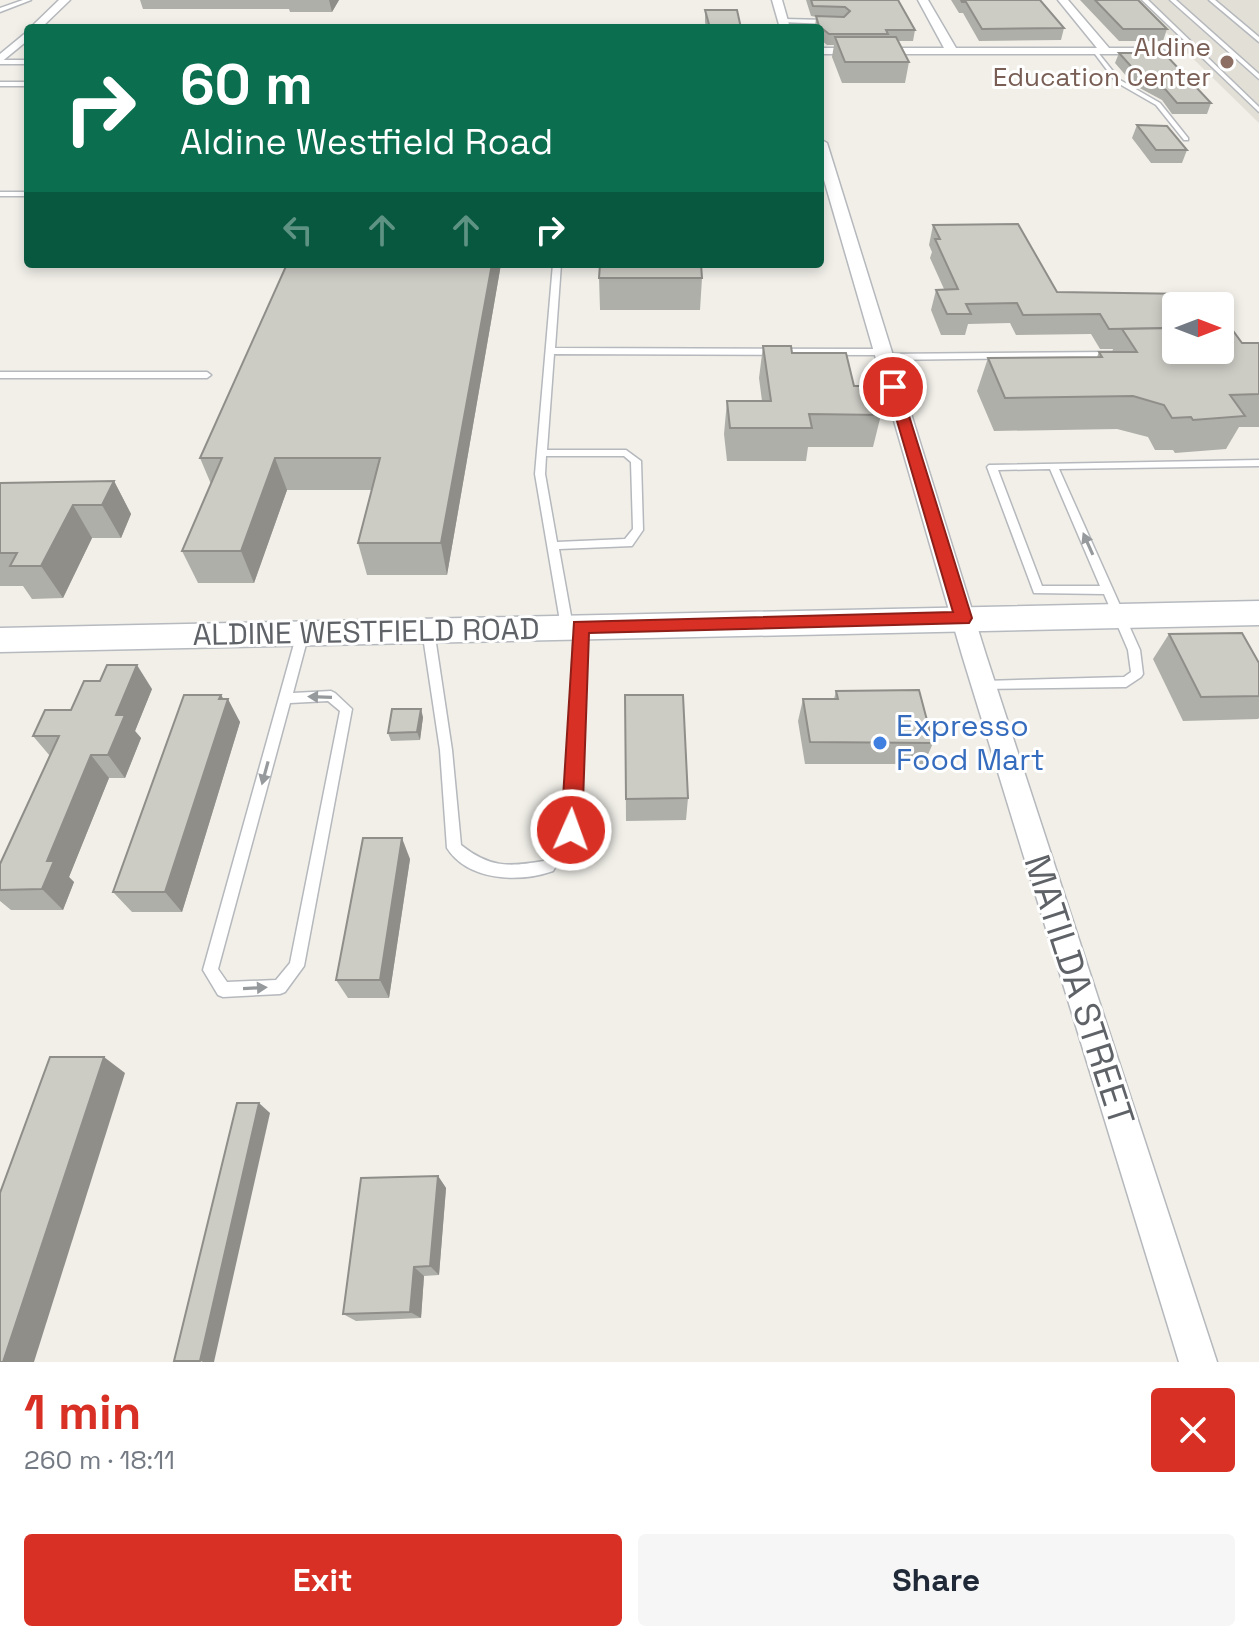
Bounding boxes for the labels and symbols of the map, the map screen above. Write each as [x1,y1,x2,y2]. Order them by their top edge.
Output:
place label: Aldine Education Center [993,30,1211,94]
marker: Aldine Education Center [1218,53,1236,71]
north arrow [1162,292,1234,364]
pin [859,353,927,421]
one-way arrow [1082,532,1095,556]
street label: ALDINE WESTFIELD ROAD [192,609,540,654]
one-way arrow [306,691,332,704]
place label: Expresso Food Mart [896,706,1044,779]
marker: Expresso Food Mart [871,734,889,752]
one-way arrow [258,761,270,786]
position arrow [529,788,613,872]
street label: MATILDA STREET [1014,849,1145,1132]
one-way arrow [243,982,268,995]

